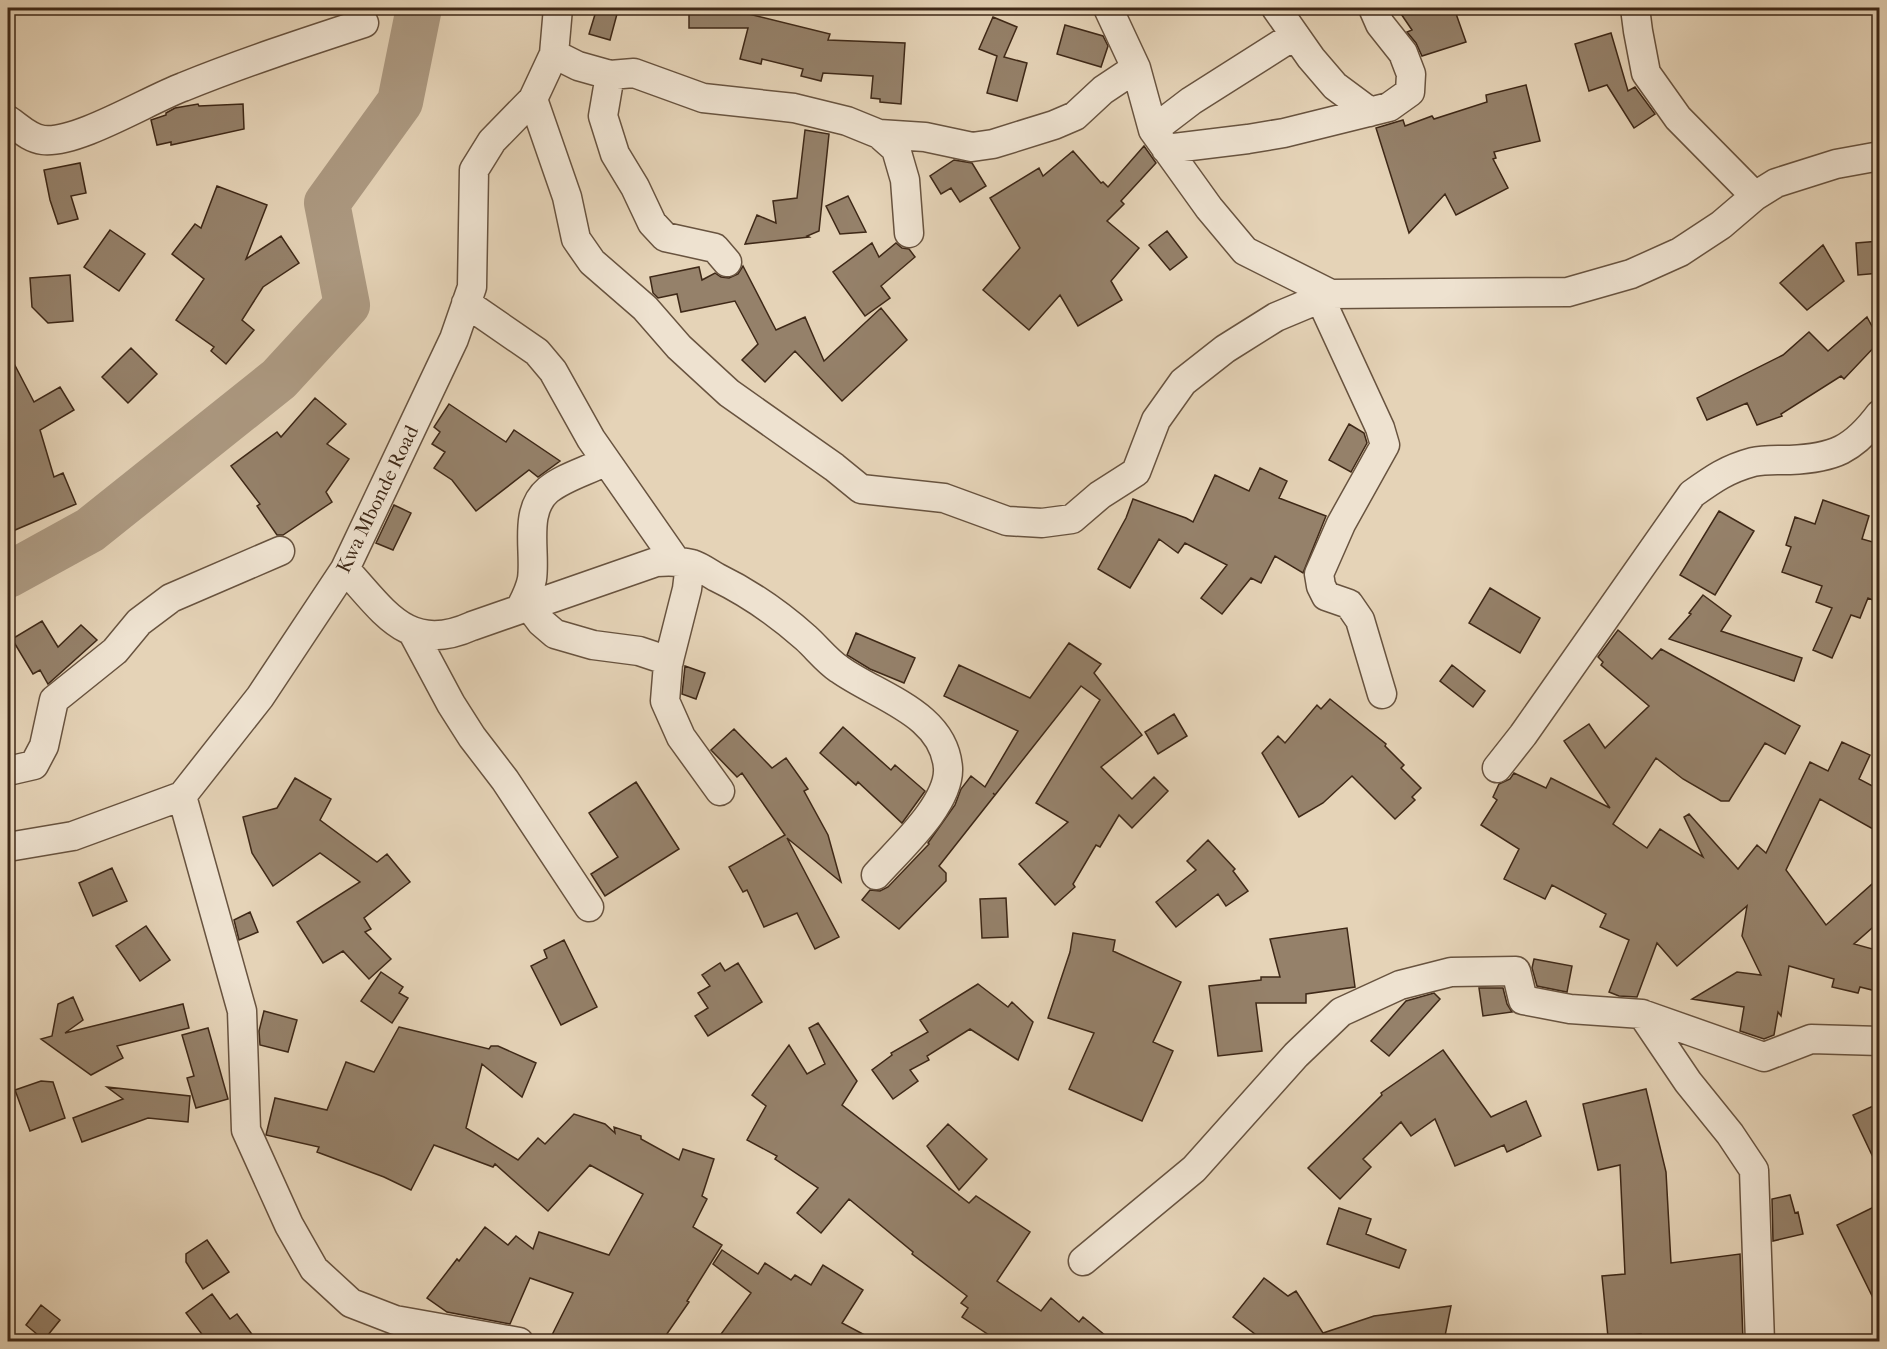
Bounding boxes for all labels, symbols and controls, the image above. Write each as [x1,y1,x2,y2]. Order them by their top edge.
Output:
street label: Kwa Mbonde Road [332,421,424,577]

